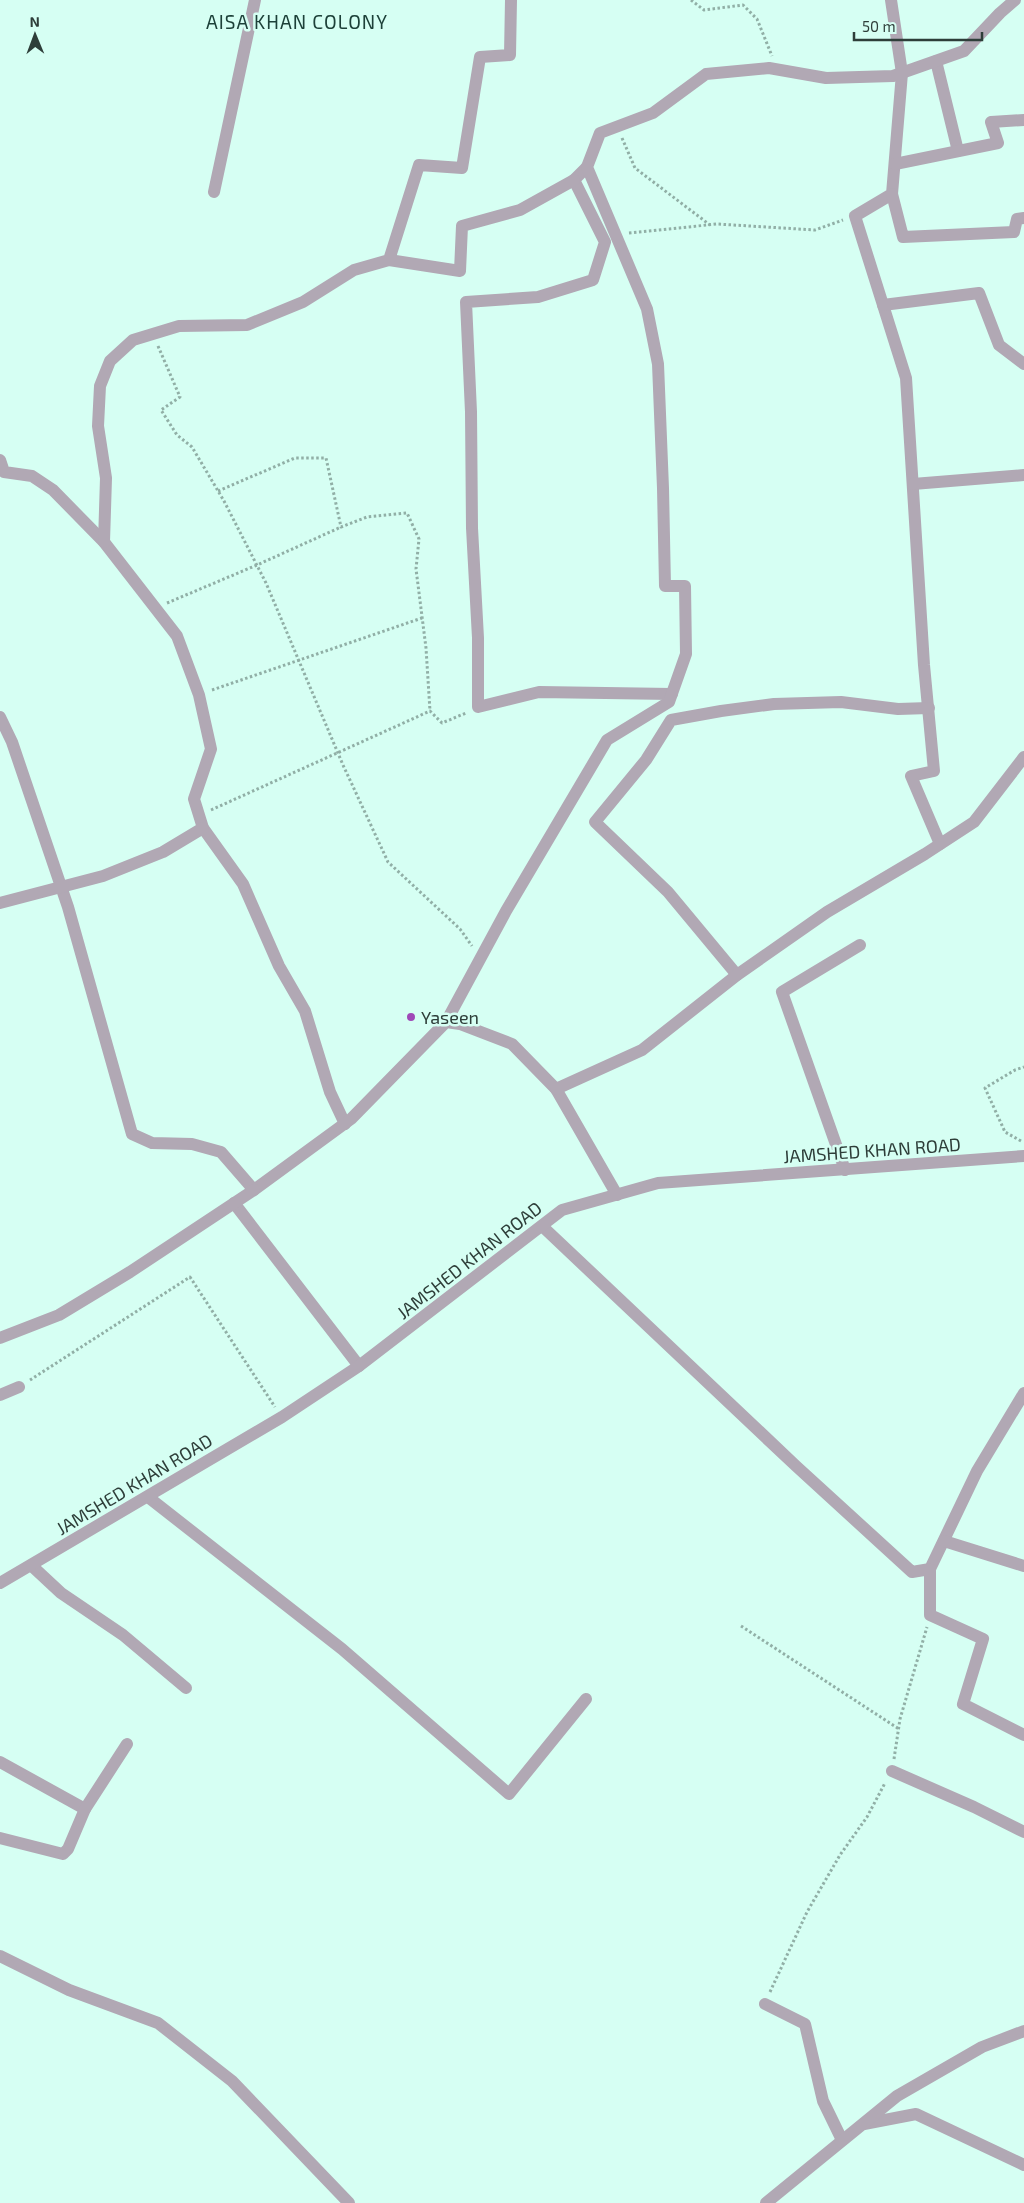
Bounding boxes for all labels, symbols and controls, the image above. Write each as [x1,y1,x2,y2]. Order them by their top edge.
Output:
north arrow [10,10,60,60]
district label: AISA KHAN COLONY [206,10,388,33]
scale bar [854,10,982,42]
text: N [30,13,40,30]
text: 50 m [862,17,896,35]
place label: Yaseen [421,1006,479,1028]
marker: Yaseen [405,1011,417,1023]
street label: JAMSHED KHAN ROAD [782,1133,962,1167]
street label: JAMSHED KHAN ROAD [392,1197,546,1323]
street label: JAMSHED KHAN ROAD [52,1429,216,1539]

